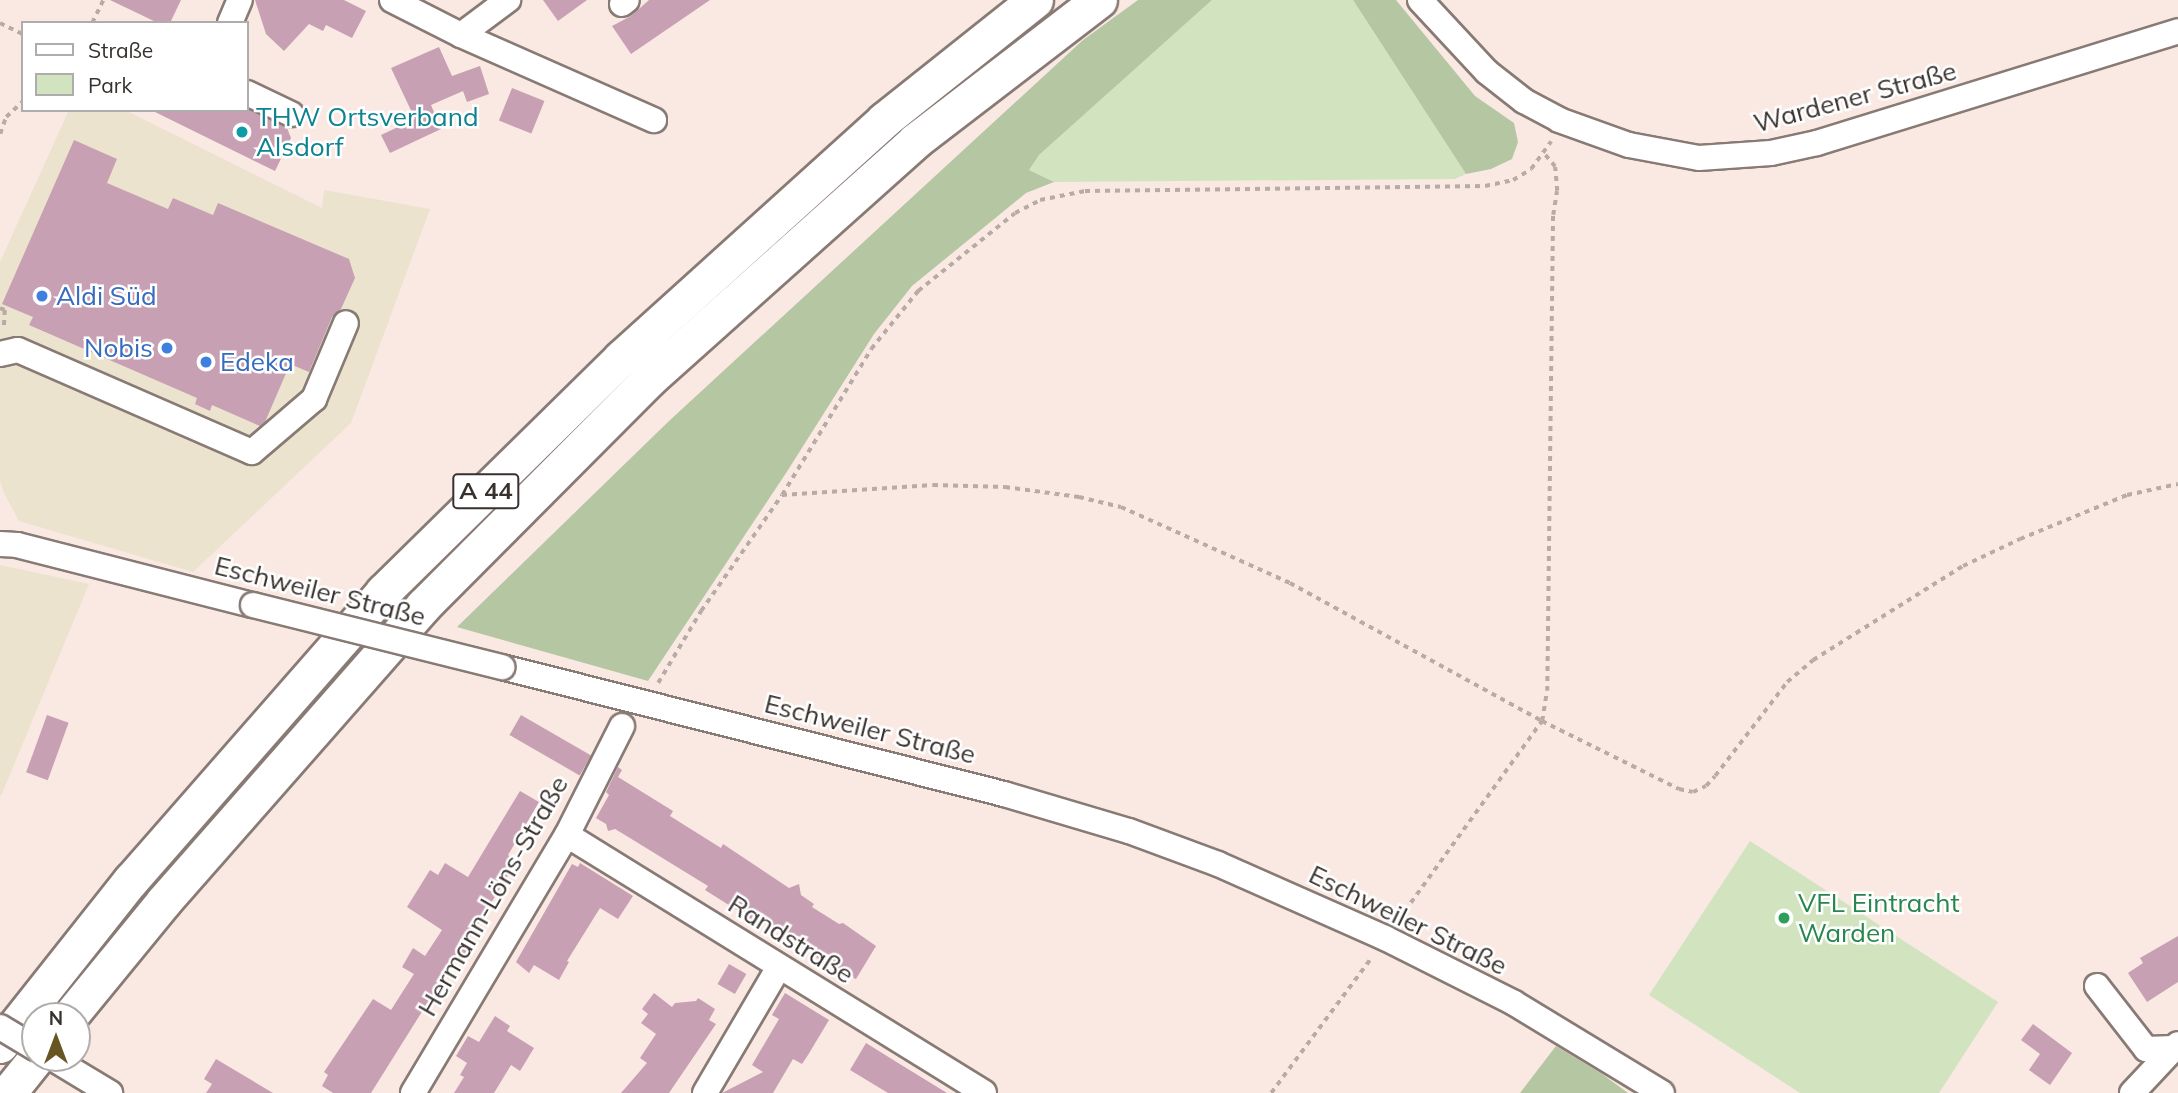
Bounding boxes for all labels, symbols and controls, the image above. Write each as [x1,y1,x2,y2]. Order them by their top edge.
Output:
legend [21,21,248,112]
text: Straße [88,37,153,63]
street label: Wardener Straße [1750,55,1960,139]
text: Park [88,72,132,98]
place label: THW Ortsverband Alsdorf [256,101,478,162]
marker: THW Ortsverband Alsdorf [234,124,250,140]
place label: Aldi Süd [56,280,157,312]
marker: Aldi Süd [34,288,50,304]
place label: Nobis [84,332,153,364]
marker: Nobis [159,340,175,356]
place label: Edeka [220,346,294,378]
marker: Edeka [198,354,214,370]
road number: A 44 [451,470,521,512]
street label: Eschweiler Straße [211,550,429,632]
street label: Eschweiler Straße [761,688,979,770]
street label: Hermann-Löns-Straße [412,770,574,1022]
street label: Eschweiler Straße [1304,859,1512,981]
place label: VFL Eintracht Warden [1798,887,1960,948]
street label: Randstraße [723,888,859,990]
marker: VFL Eintracht Warden [1776,910,1792,926]
north arrow [21,1002,91,1072]
text: N [49,1006,63,1030]

